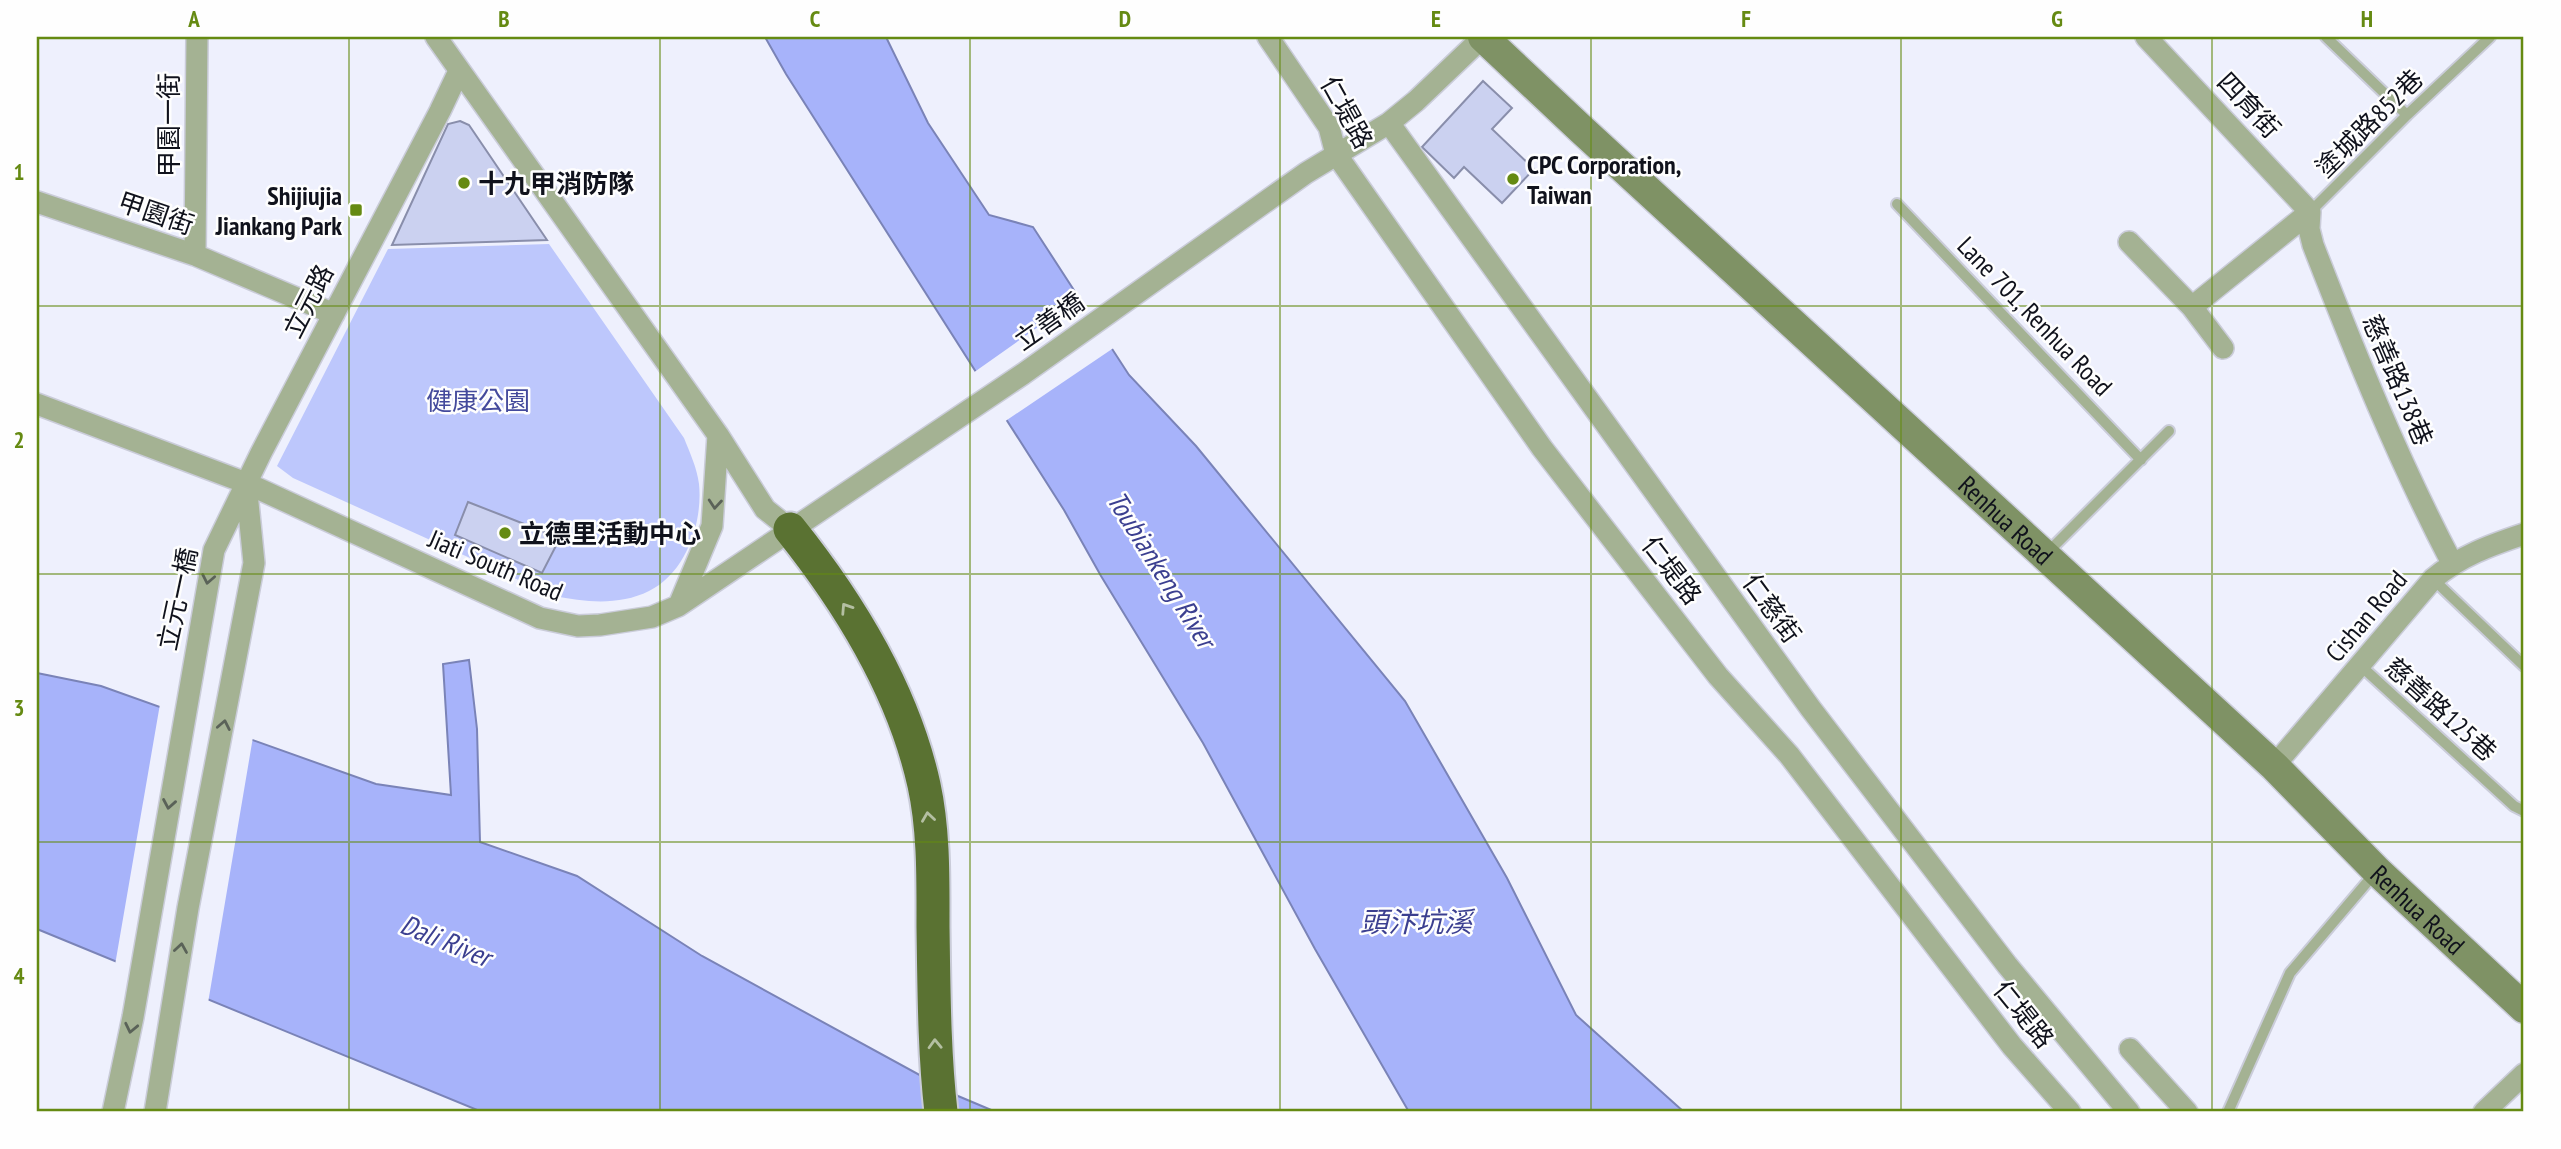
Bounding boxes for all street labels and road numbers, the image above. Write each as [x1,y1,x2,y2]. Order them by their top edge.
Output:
street label: 塗城路852巷 [2308,62,2430,184]
street label: 四育街 [2210,65,2288,145]
street label: 仁堤路 [1314,70,1380,154]
street label: 甲園一街 [152,73,185,177]
street label: 甲園街 [114,185,198,241]
street label: Lane 701, Renhua Road [1951,229,2119,403]
street label: 立元路 [276,259,340,343]
street label: 立善橋 [1008,285,1090,357]
street label: 慈善路138巷 [2356,310,2440,450]
street label: Renhua Road [1952,468,2060,572]
street label: Jiati South Road [423,522,568,608]
street label: 仁堤路 [1635,529,1709,611]
street label: 立元一橋 [150,545,204,653]
street label: Cishan Road [2318,563,2414,669]
street label: 仁慈街 [1736,567,1808,649]
street label: 慈善路125巷 [2378,650,2504,768]
street label: Renhua Road [2364,857,2472,961]
street label: 仁堤路 [1987,973,2061,1055]

